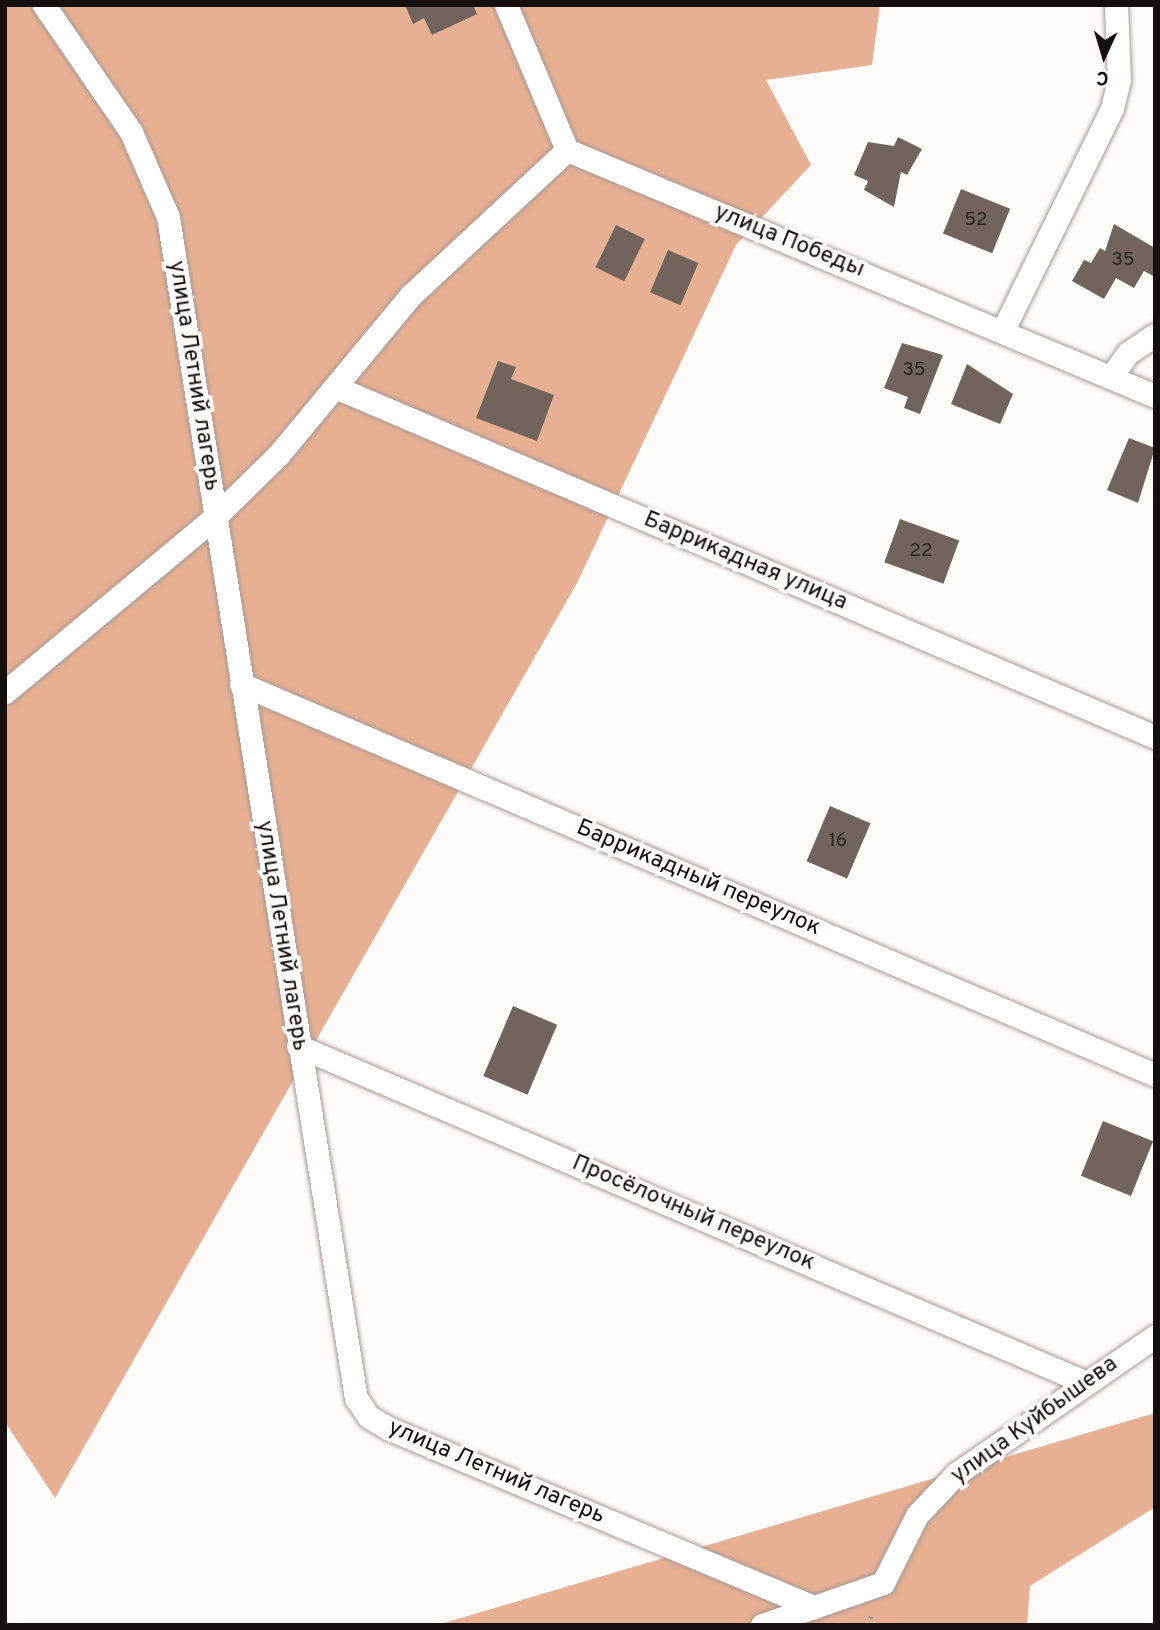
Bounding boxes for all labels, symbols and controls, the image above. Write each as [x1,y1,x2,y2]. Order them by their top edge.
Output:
north arrow [1069,21,1139,91]
text: С [1096,65,1109,89]
street label: улица Победы [710,199,868,285]
house number: 52 [964,210,988,232]
house number: 35 [1111,250,1135,272]
street label: улица Летний лагерь [161,259,225,493]
house number: 35 [902,360,926,382]
street label: Баррикадная улица [639,507,851,617]
house number: 22 [909,541,933,563]
street label: Баррикадный переулок [572,815,824,943]
street label: улица Летний лагерь [249,819,313,1053]
house number: 16 [829,831,847,853]
street label: Просёлочный переулок [567,1150,819,1278]
street label: улица Куйбышева [946,1351,1124,1491]
street label: улица Летний лагерь [383,1415,609,1531]

